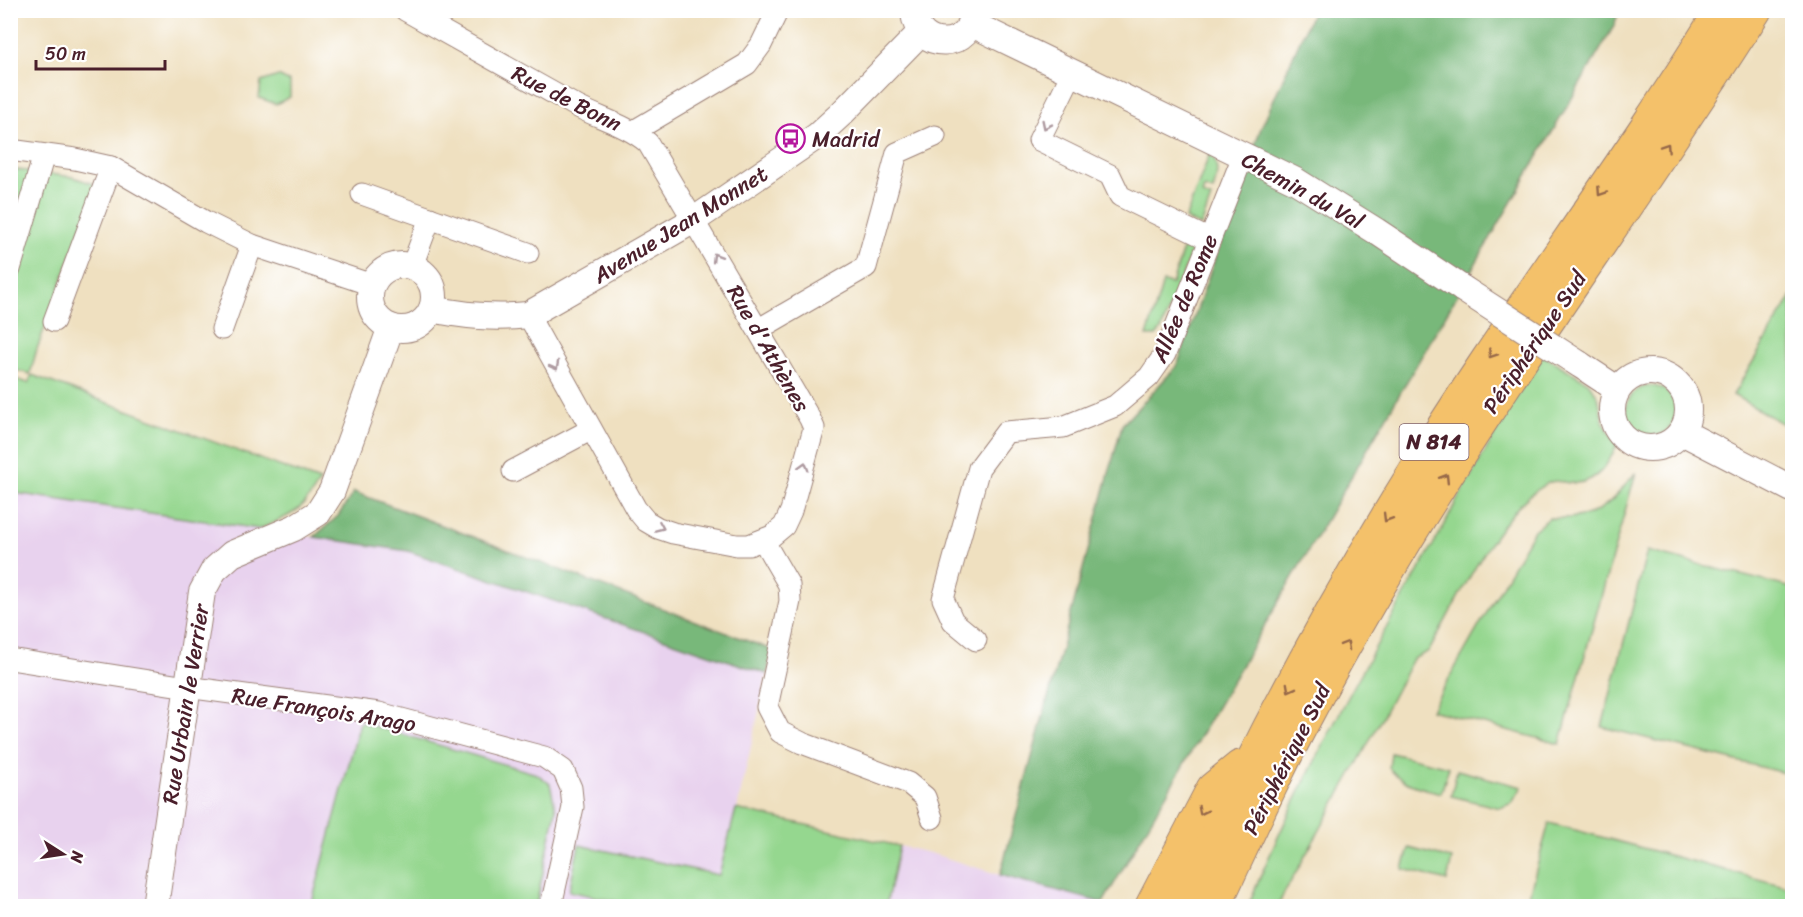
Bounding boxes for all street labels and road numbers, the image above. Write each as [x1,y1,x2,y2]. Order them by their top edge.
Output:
street label: Rue de Bonn [505,54,629,143]
street label: Chemin du Val [1234,141,1372,241]
street label: Avenue Jean Monnet [584,155,776,295]
street label: Allée de Rome [1139,228,1229,370]
street label: Périphérique Sud [1472,261,1598,422]
street label: Rue d'Athènes [716,277,821,420]
road number: N 814 [1400,424,1468,460]
street label: Rue Urbain le Verrier [150,599,221,807]
street label: Périphérique Sud [1231,675,1342,842]
street label: Rue François Arago [229,676,419,743]

